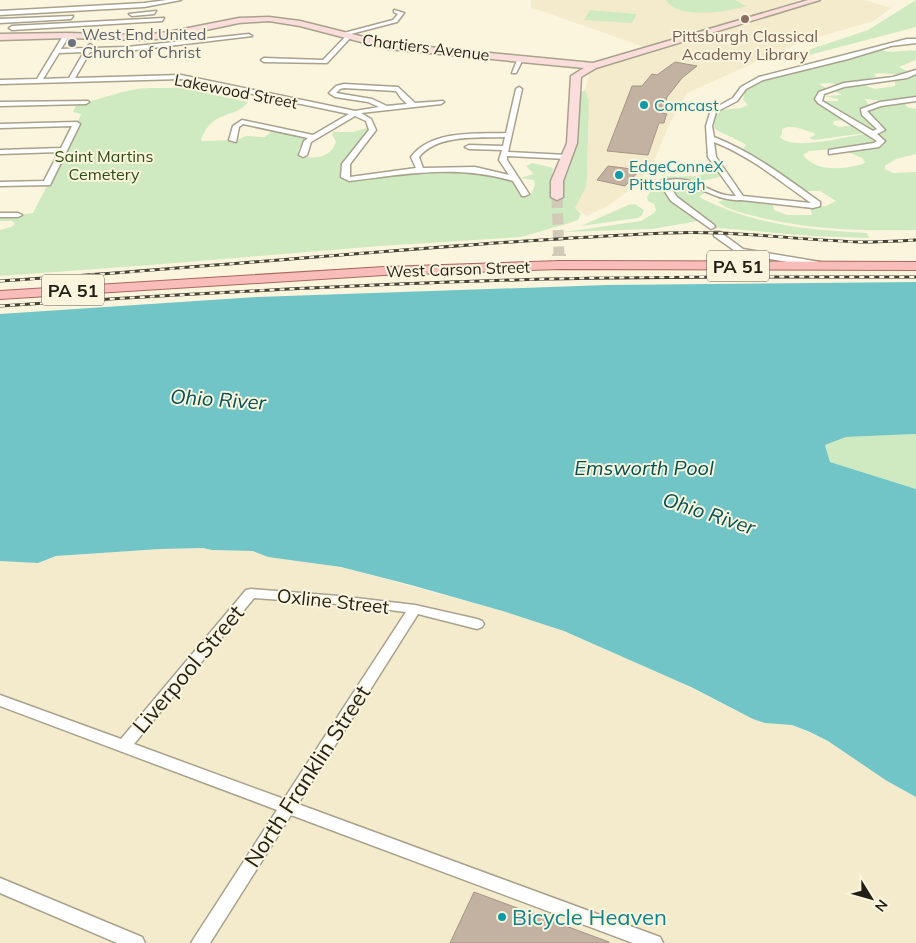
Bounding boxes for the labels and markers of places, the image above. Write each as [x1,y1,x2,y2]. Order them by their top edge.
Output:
marker: Pittsburgh Classical Academy Library [739,13,751,25]
place label: West End United Church of Christ [82,24,206,62]
place label: Pittsburgh Classical Academy Library [672,26,818,64]
marker: West End United Church of Christ [66,37,78,49]
place label: Comcast [654,95,719,115]
marker: Comcast [638,99,650,111]
place label: EdgeConneX Pittsburgh [629,156,724,194]
marker: EdgeConneX Pittsburgh [613,169,625,181]
place label: Bicycle Heaven [512,903,667,931]
marker: Bicycle Heaven [496,911,508,923]

